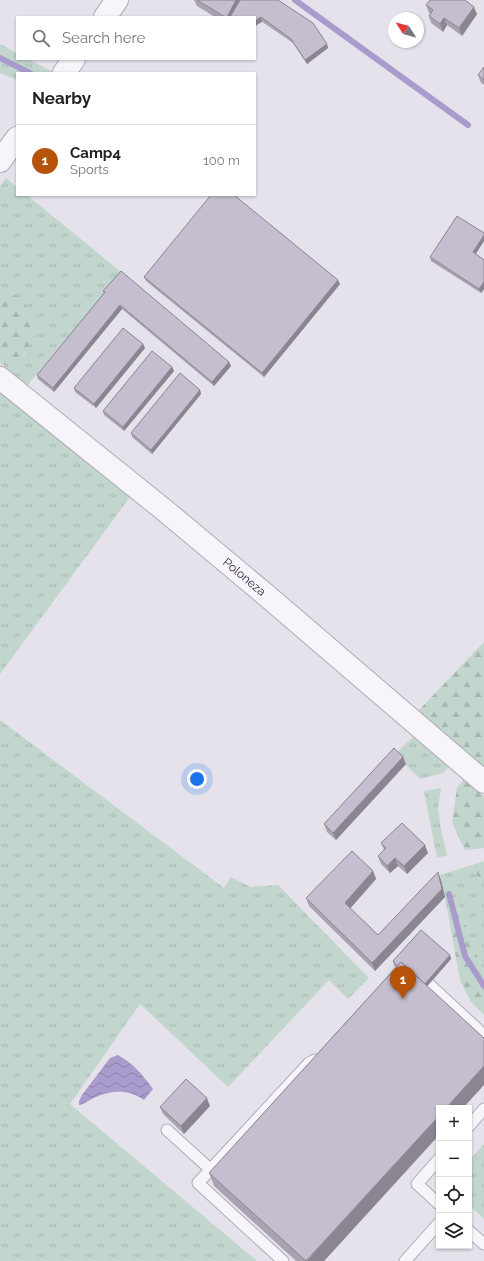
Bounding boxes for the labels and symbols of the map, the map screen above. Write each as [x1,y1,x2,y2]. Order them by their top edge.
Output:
north arrow [388,12,424,48]
street label: Poloneza [220,555,268,599]
your location [187,769,207,789]
pin: 1 [390,966,416,999]

